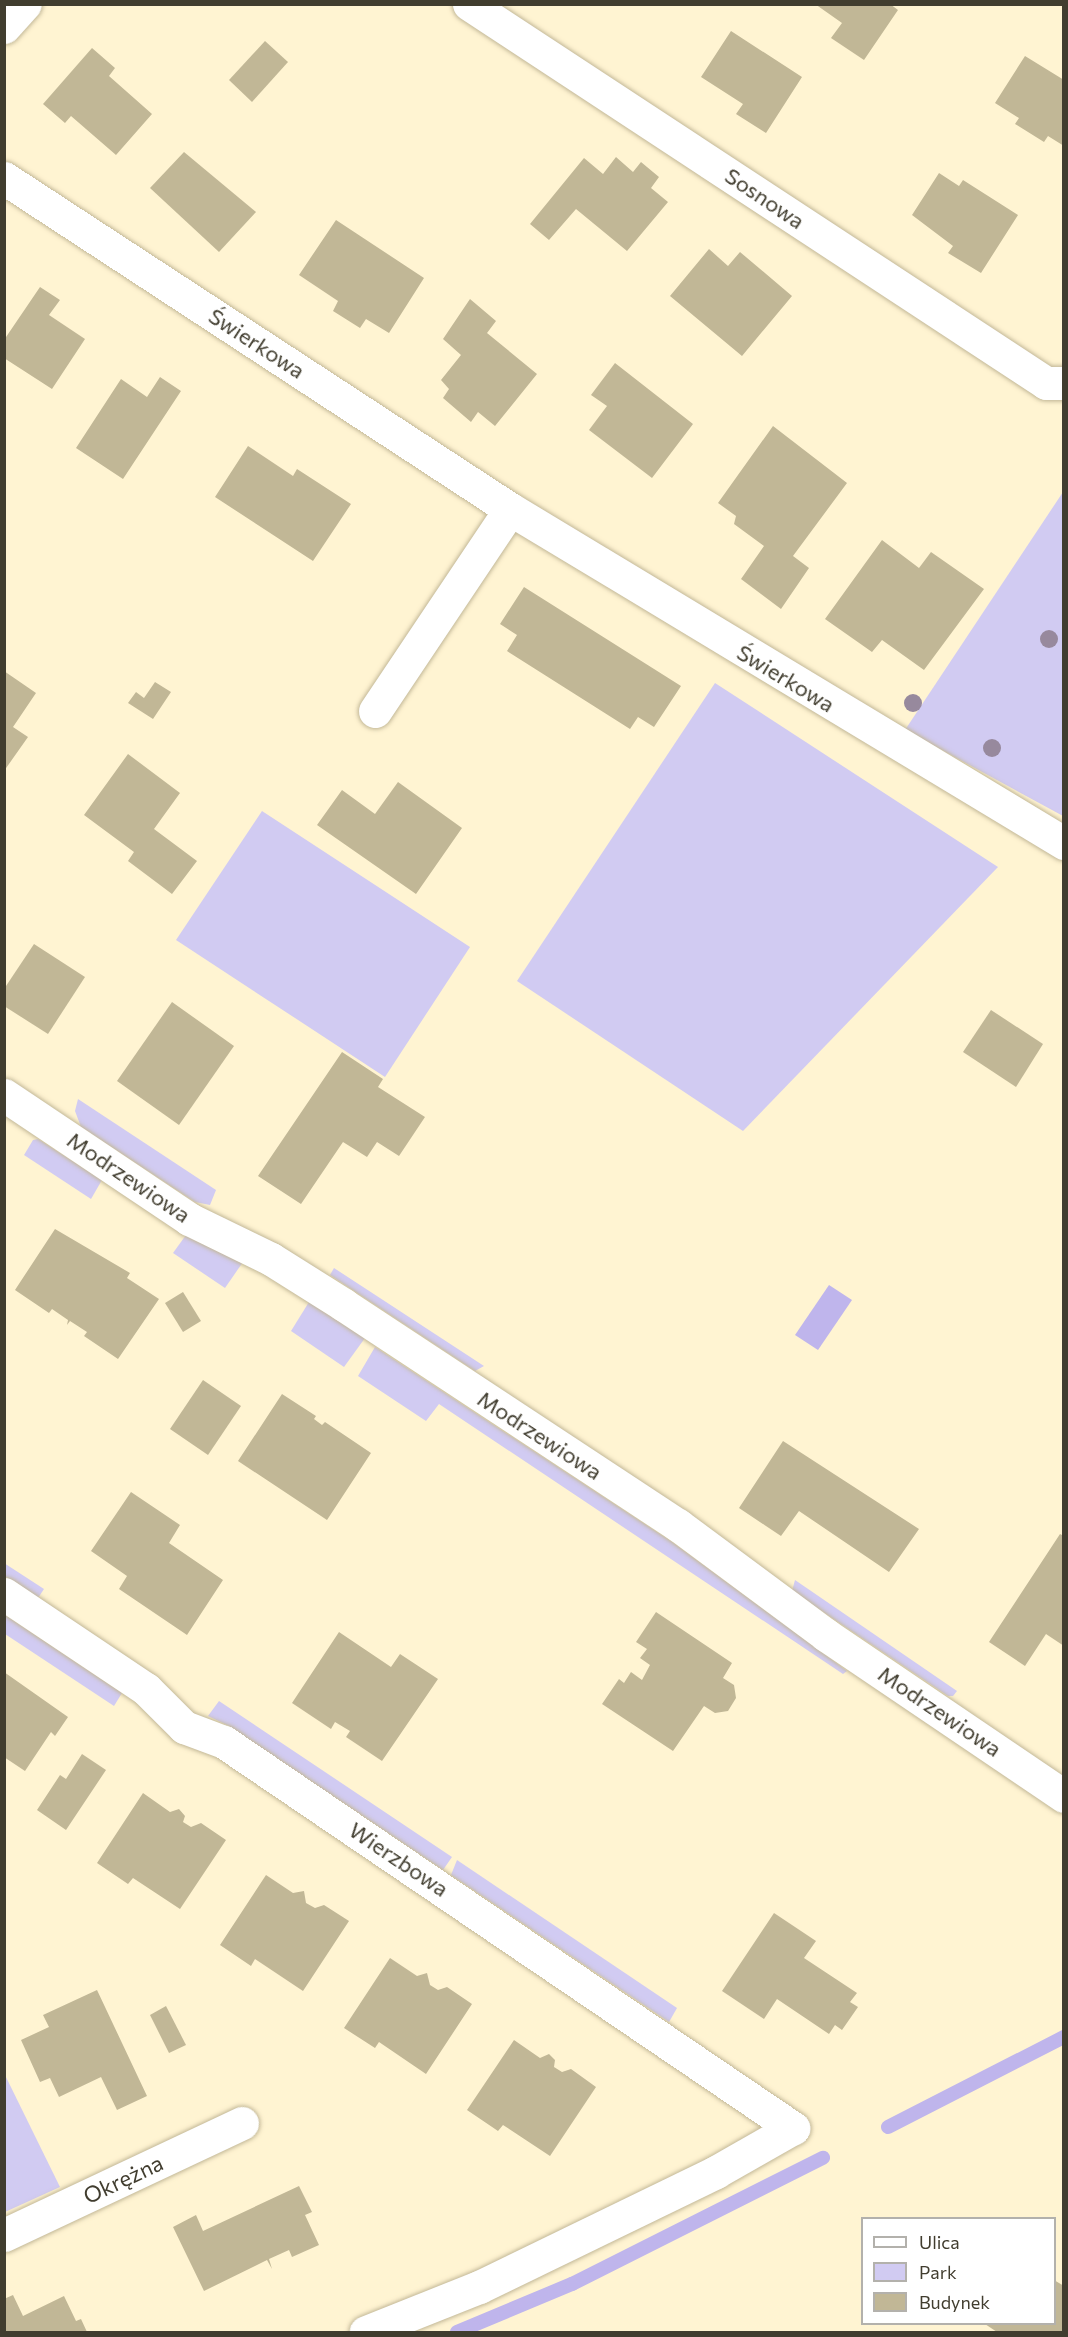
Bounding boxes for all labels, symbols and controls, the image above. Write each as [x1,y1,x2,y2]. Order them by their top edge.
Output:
street label: Sosnowa [720,162,810,234]
street label: Świerkowa [204,302,310,384]
street label: Świerkowa [732,639,840,717]
street label: Modrzewiowa [62,1126,196,1228]
street label: Modrzewiowa [473,1385,607,1485]
street label: Modrzewiowa [873,1660,1007,1762]
street label: Wierzbowa [344,1816,454,1902]
street label: Okrężna [79,2149,167,2209]
legend [861,2217,1056,2325]
text: Ulica [919,2231,960,2253]
text: Park [919,2261,957,2283]
text: Budynek [919,2291,990,2313]

